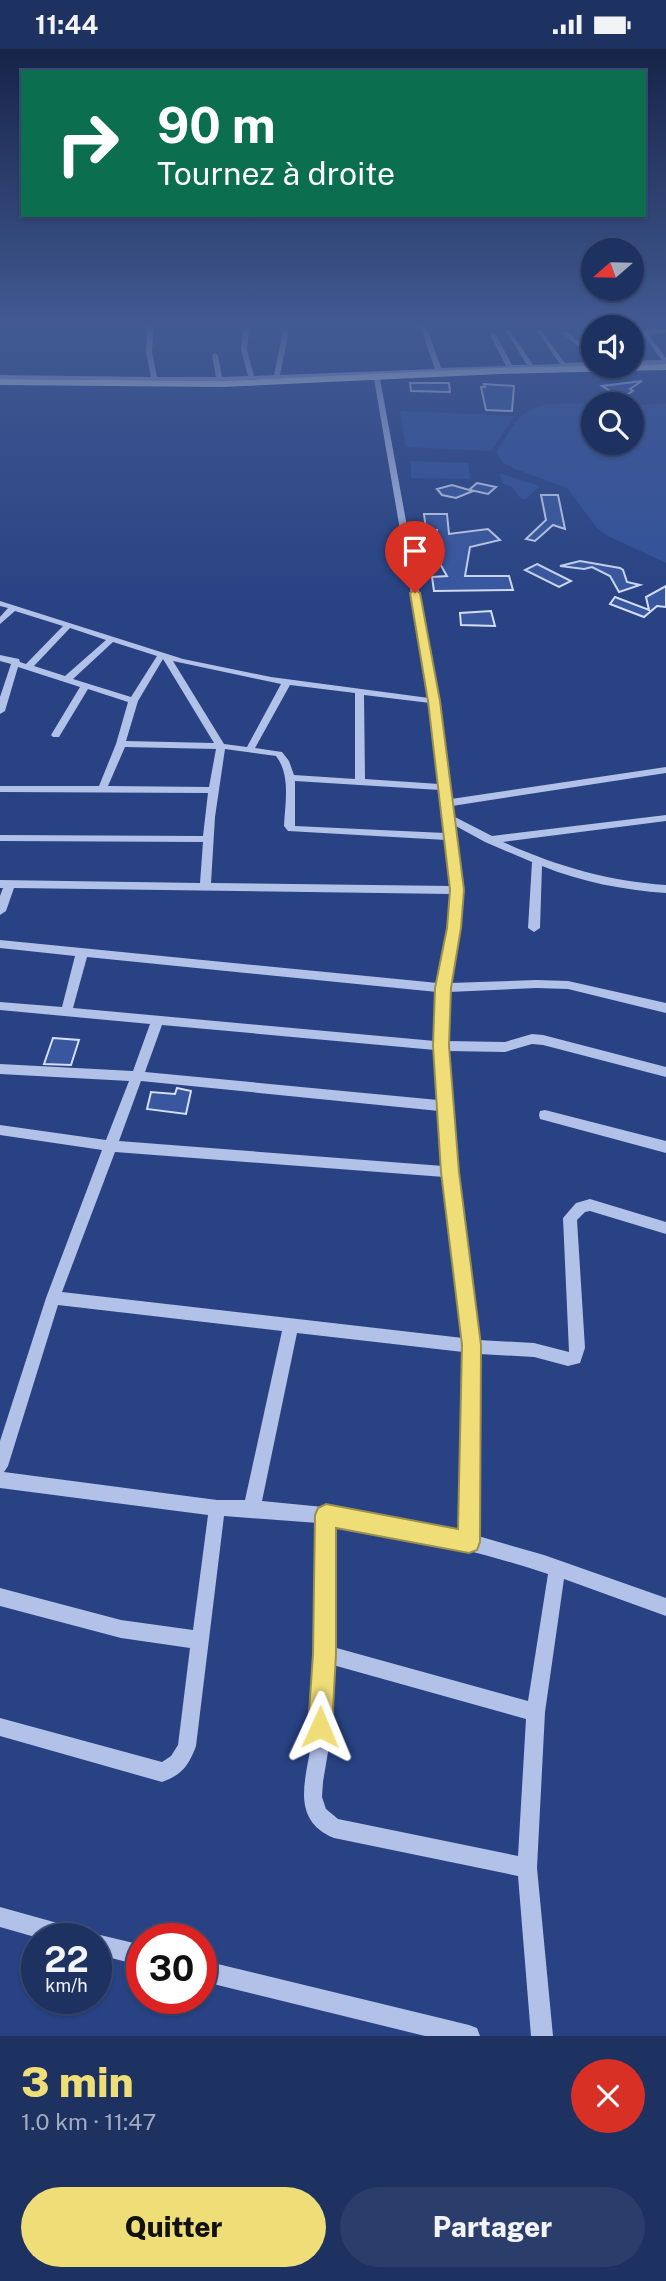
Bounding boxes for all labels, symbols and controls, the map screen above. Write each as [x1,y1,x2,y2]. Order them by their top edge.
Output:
text: 11:44 [35,9,98,40]
text: 90 m [157,96,276,154]
icon: right [42,98,133,189]
text: Tournez à droite [157,155,395,192]
north arrow [581,238,644,301]
map controls [581,238,644,455]
button: sound [581,315,644,378]
button: search [581,392,644,455]
pin [385,521,445,593]
icon: arrive [396,532,434,570]
position arrow [283,1690,357,1764]
speed limit sign: 30 [126,1923,217,2014]
text: 22 [44,1939,89,1980]
text: km/h [45,1975,88,1996]
text: 3 min [21,2057,134,2106]
button: close [571,2059,645,2133]
text: 1.0 km · 11:47 [21,2108,156,2135]
button: Quitter [21,2187,326,2267]
button: Partager [340,2187,645,2267]

